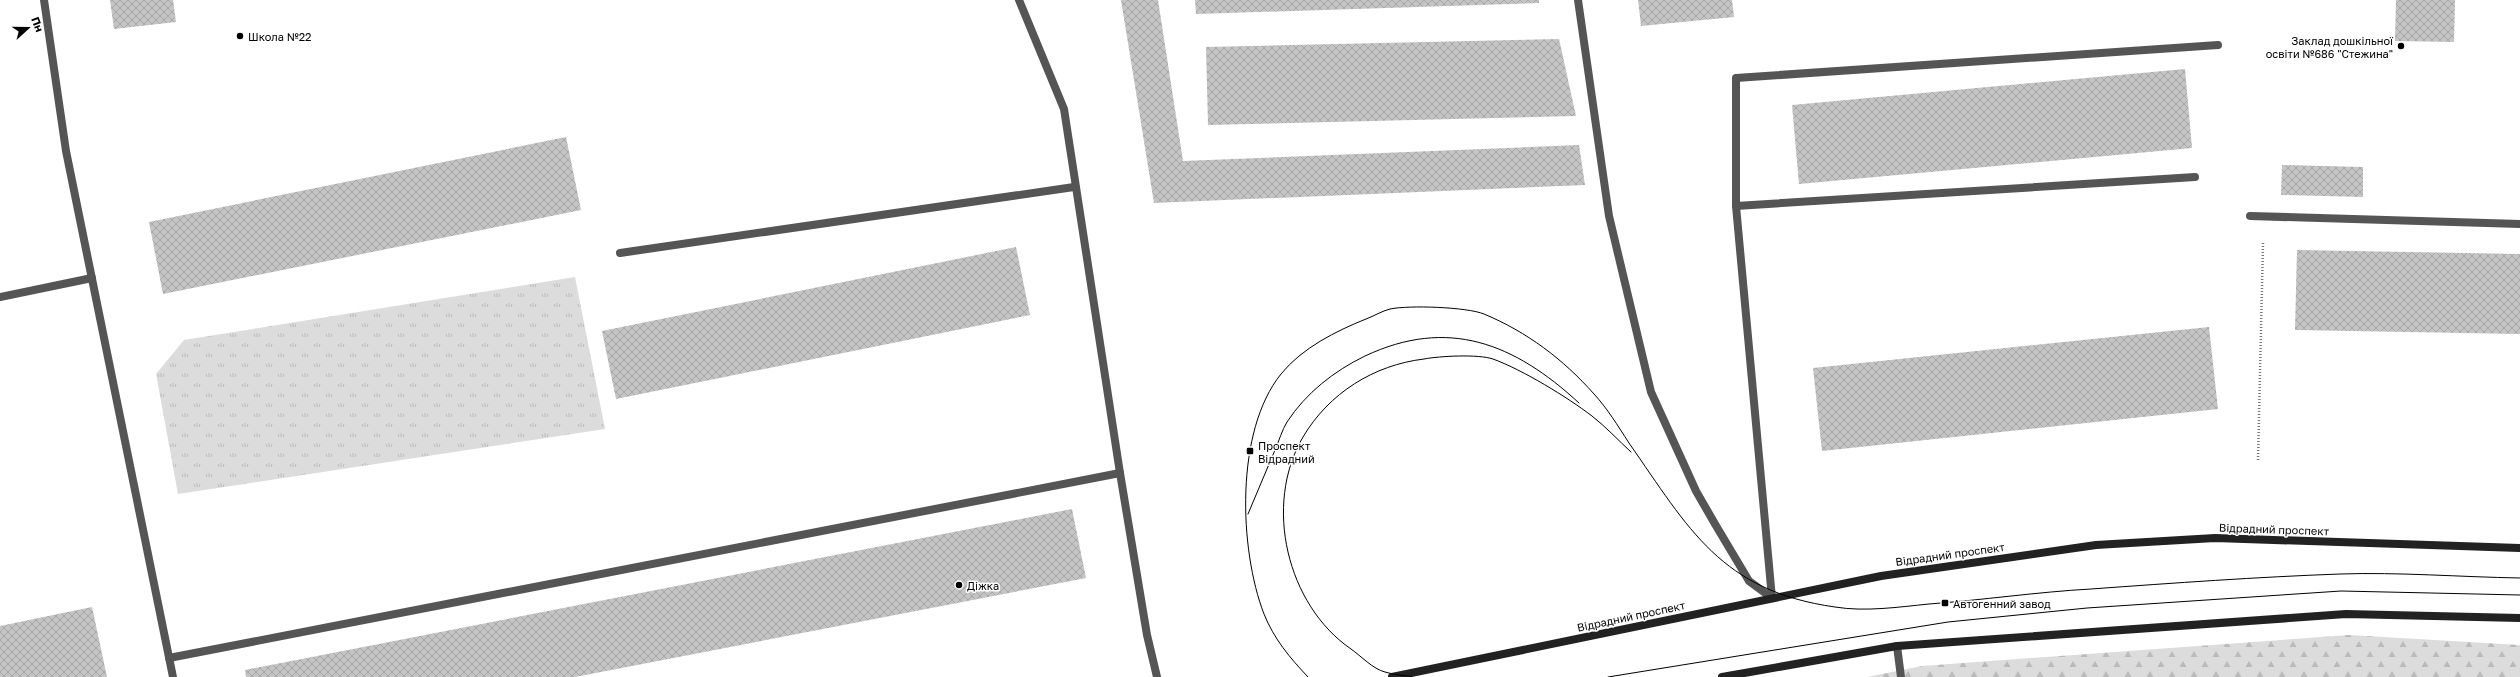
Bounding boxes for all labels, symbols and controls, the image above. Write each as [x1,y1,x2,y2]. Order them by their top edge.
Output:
north arrow [8,8,48,48]
text: Пн [29,15,47,34]
place label: Школа №22 [248,30,311,43]
marker: Школа №22 [235,31,245,41]
place label: Заклад дошкільної освіти №686 "Стежина" [2266,34,2394,60]
marker: Заклад дошкільної освіти №686 "Стежина" [2396,41,2406,51]
place label: Проспект Відрадний [1258,439,1315,465]
marker: Проспект Відрадний [1245,446,1255,456]
street label: Відрадний проспект [2219,521,2330,537]
street label: Відрадний проспект [1895,540,2006,568]
place label: Діжка [967,579,999,592]
marker: Діжка [954,580,964,590]
place label: Автогенний завод [1953,597,2051,610]
street label: Відрадний проспект [1576,598,1687,634]
marker: Автогенний завод [1940,598,1950,608]

